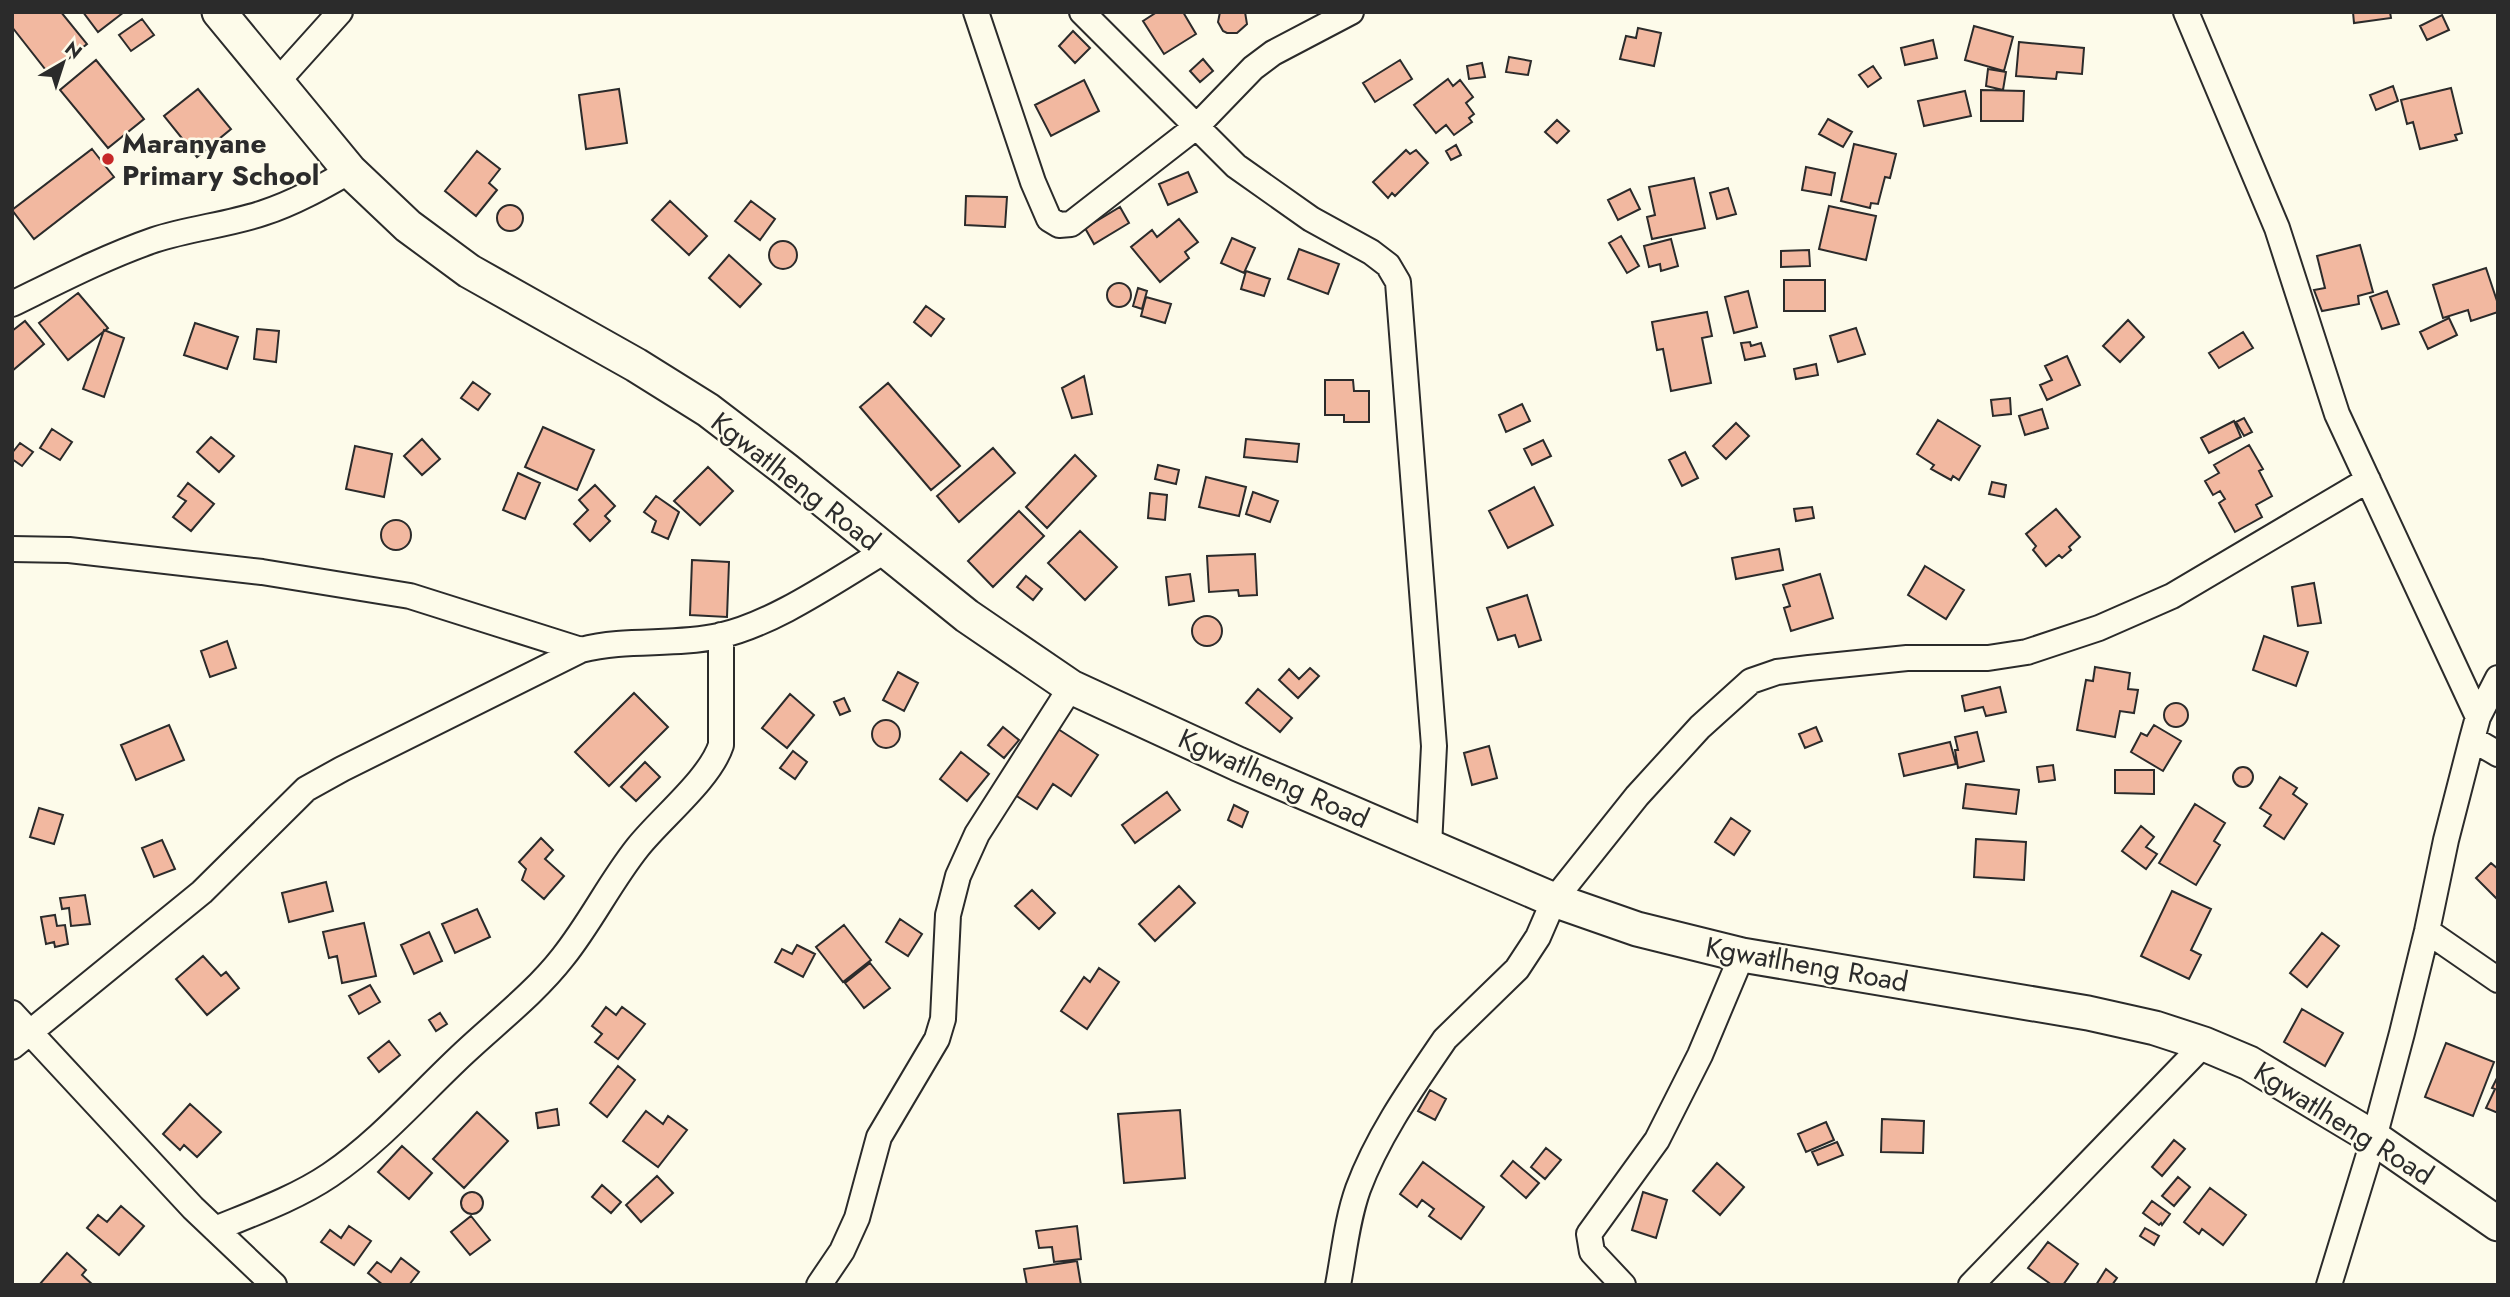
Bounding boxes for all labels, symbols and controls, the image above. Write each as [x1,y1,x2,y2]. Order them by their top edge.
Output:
north arrow [28,28,98,98]
text: N [59,35,88,65]
place label: Maranyane Primary School [122,123,319,196]
marker: Maranyane Primary School [100,151,116,167]
street label: Kgwatlheng Road [702,402,889,561]
street label: Kgwatlheng Road [1172,718,1376,839]
street label: Kgwatlheng Road [1702,926,1912,1002]
street label: Kgwatlheng Road [2246,1052,2442,1195]

